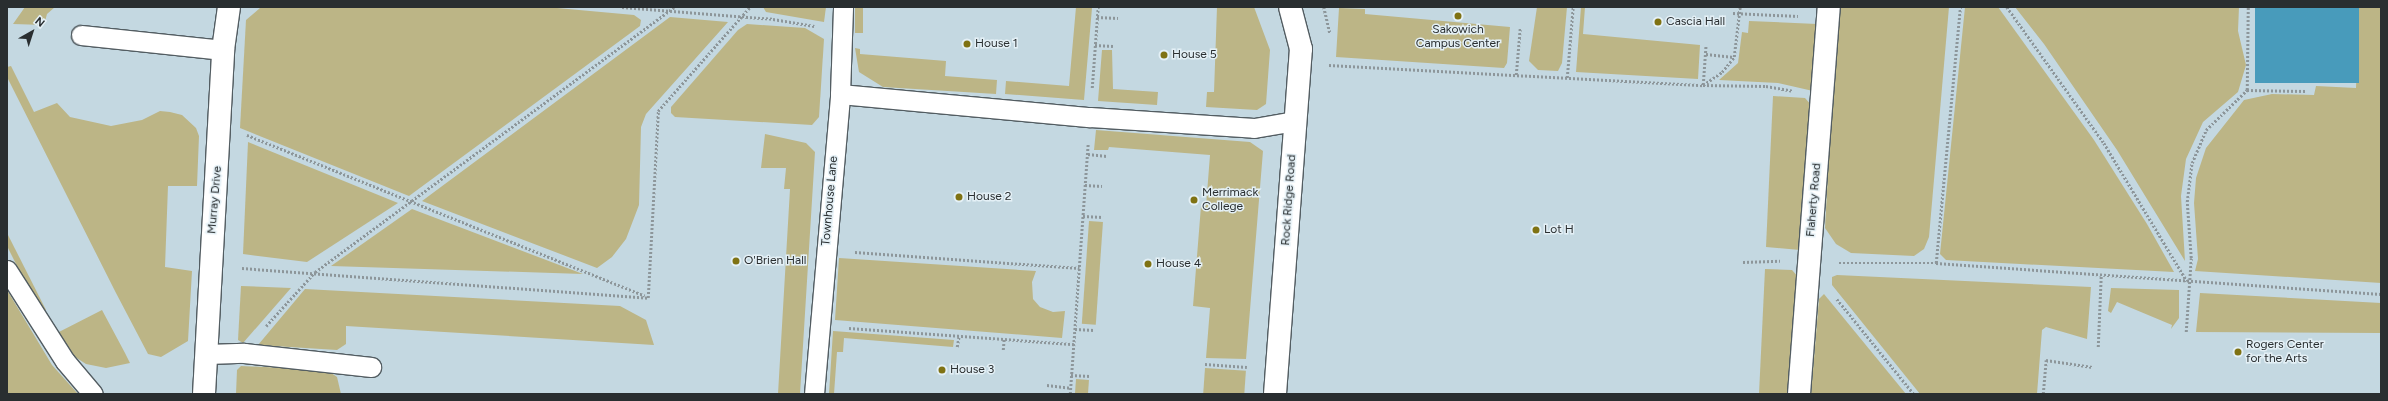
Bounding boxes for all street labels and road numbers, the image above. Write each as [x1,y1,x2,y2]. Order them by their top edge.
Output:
street label: Rock Ridge Road [1279,154,1299,246]
street label: Townhouse Lane [819,156,841,246]
street label: Flaherty Road [1804,163,1824,237]
street label: Murray Drive [205,165,225,235]

